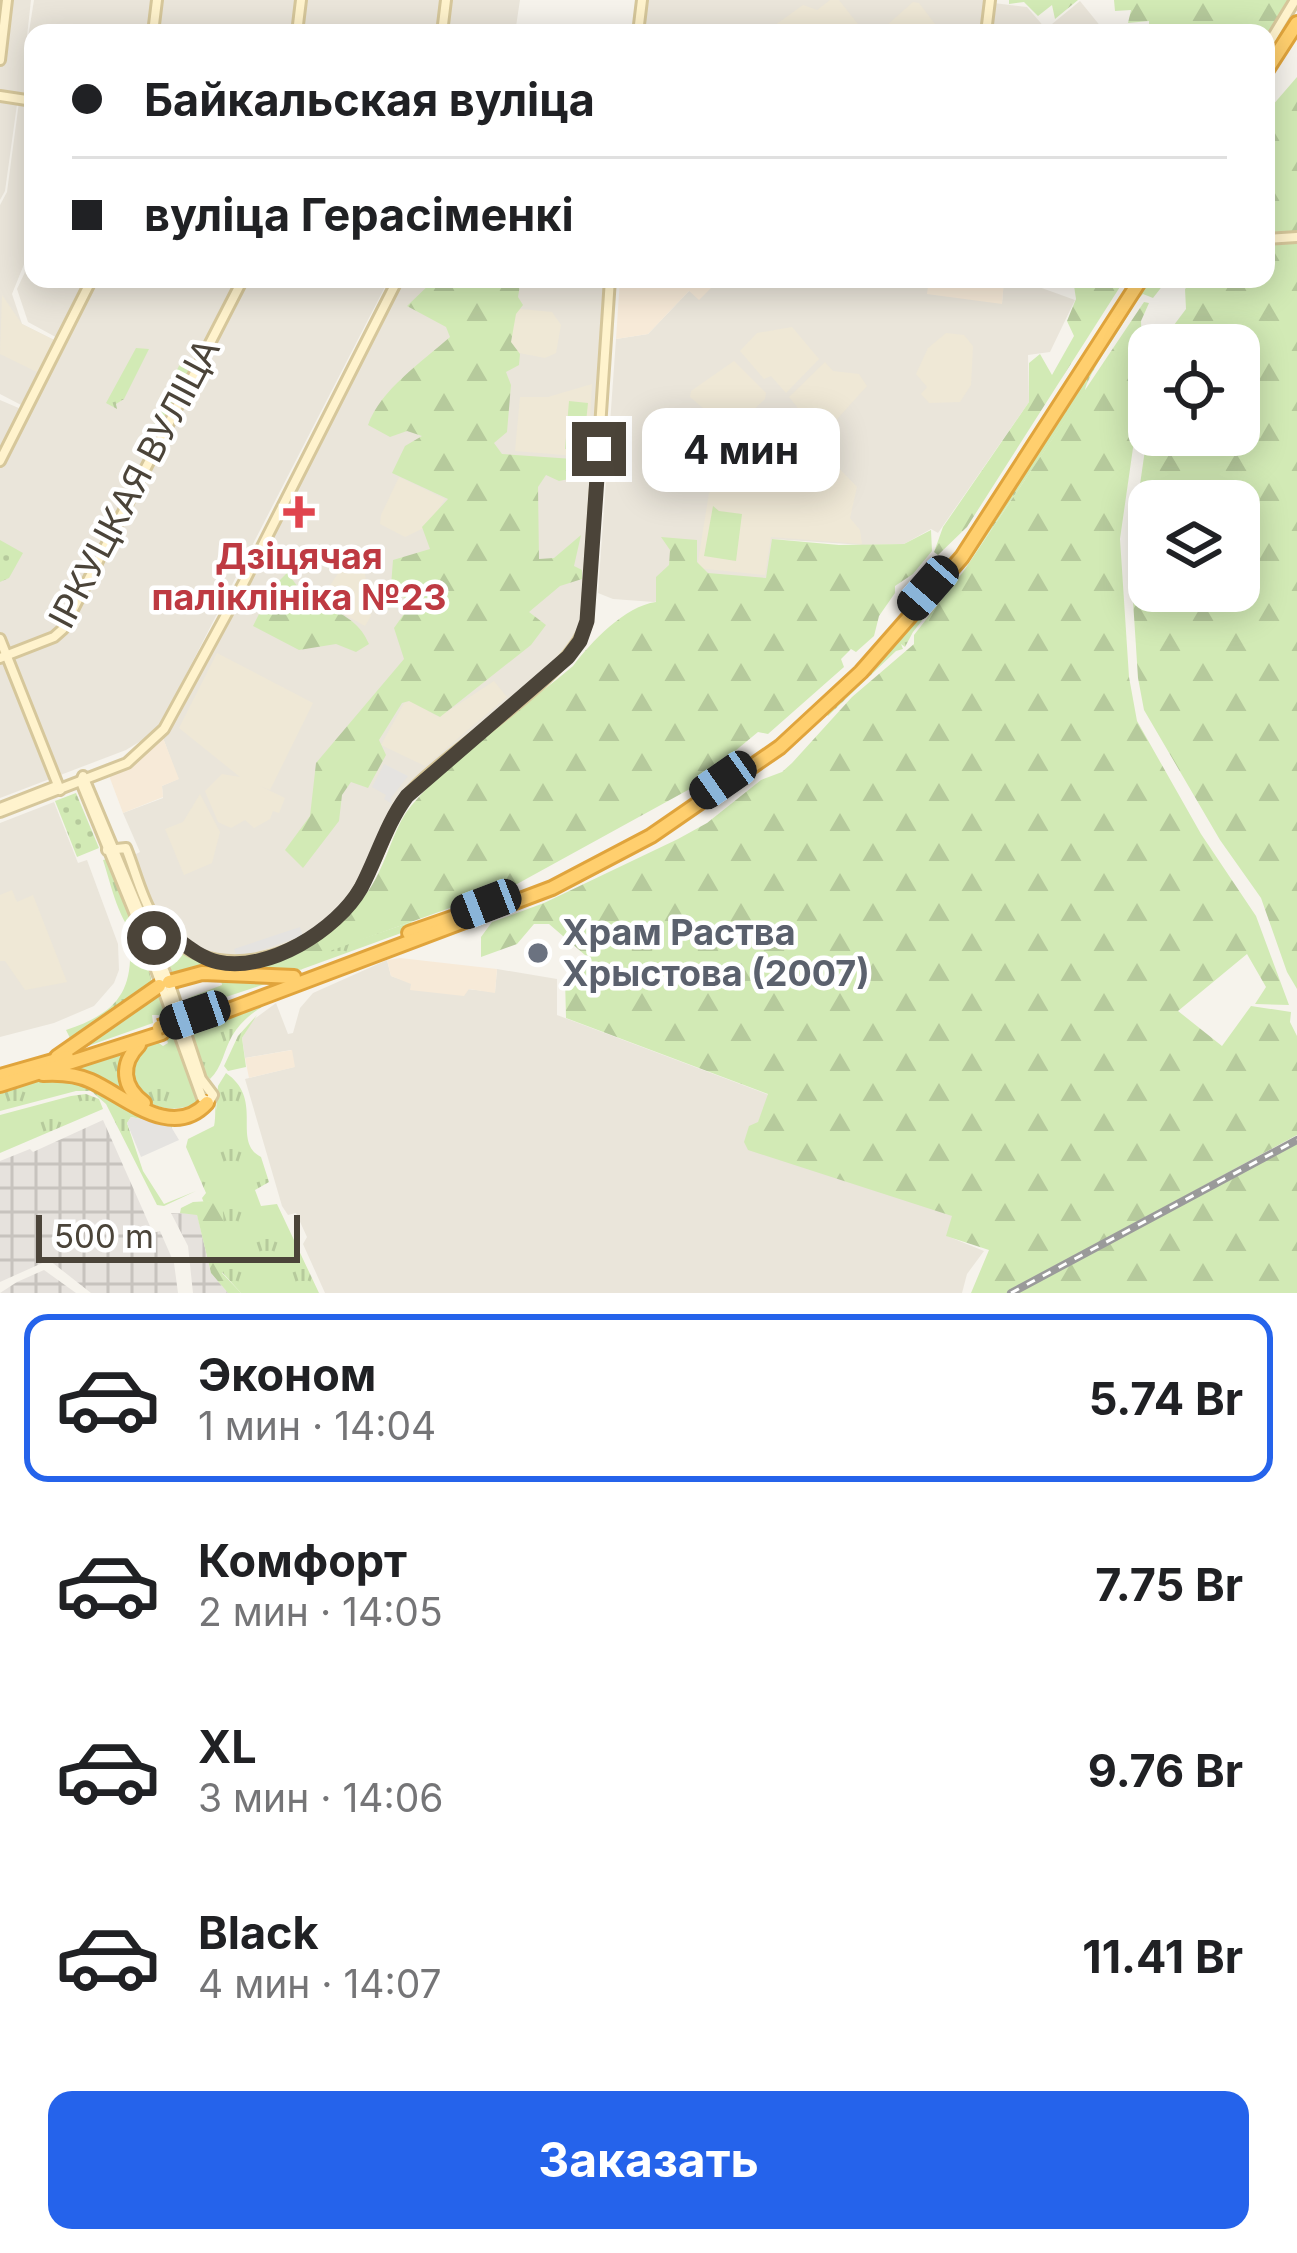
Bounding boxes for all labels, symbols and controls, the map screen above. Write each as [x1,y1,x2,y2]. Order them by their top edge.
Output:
text: Байкальская вуліца [144,72,595,127]
text: вуліца Герасіменкі [144,187,574,242]
map controls [1128,324,1260,612]
button: locate [1128,324,1260,456]
street label: ІРКУЦКАЯ ВУЛІЦА [39,331,229,635]
callout: 4 мин [641,407,839,491]
route end [572,422,626,476]
text: 4 мин [683,426,799,473]
button: layers [1128,480,1260,612]
marker: Дзіцячая паліклініка №23 [283,496,315,528]
place label: Дзіцячая паліклініка №23 [151,534,447,619]
car [891,549,965,627]
car [683,745,763,815]
car [446,874,526,934]
place label: Храм Раства Хрыстова (2007) [562,910,870,995]
route start [127,911,181,965]
marker: Храм Раства Хрыстова (2007) [525,940,551,966]
car [155,986,235,1044]
scale bar [36,1209,300,1262]
text: 500 m [54,1216,154,1256]
icon: car [54,1344,162,1452]
text: Эконом [198,1347,376,1402]
text: 5.74 Br [1089,1371,1243,1426]
text: 1 мин · 14:04 [198,1402,436,1449]
icon: car [54,1530,162,1638]
text: Комфорт [198,1533,407,1588]
text: 7.75 Br [1095,1557,1243,1612]
text: 2 мин · 14:05 [198,1588,443,1635]
icon: car [54,1716,162,1824]
text: XL [198,1719,257,1774]
text: 9.76 Br [1088,1743,1243,1798]
text: 3 мин · 14:06 [198,1774,443,1821]
icon: car [54,1902,162,2010]
text: Black [198,1905,319,1960]
text: 11.41 Br [1082,1929,1243,1984]
text: 4 мин · 14:07 [198,1960,442,2007]
button: Заказать [48,2091,1249,2229]

